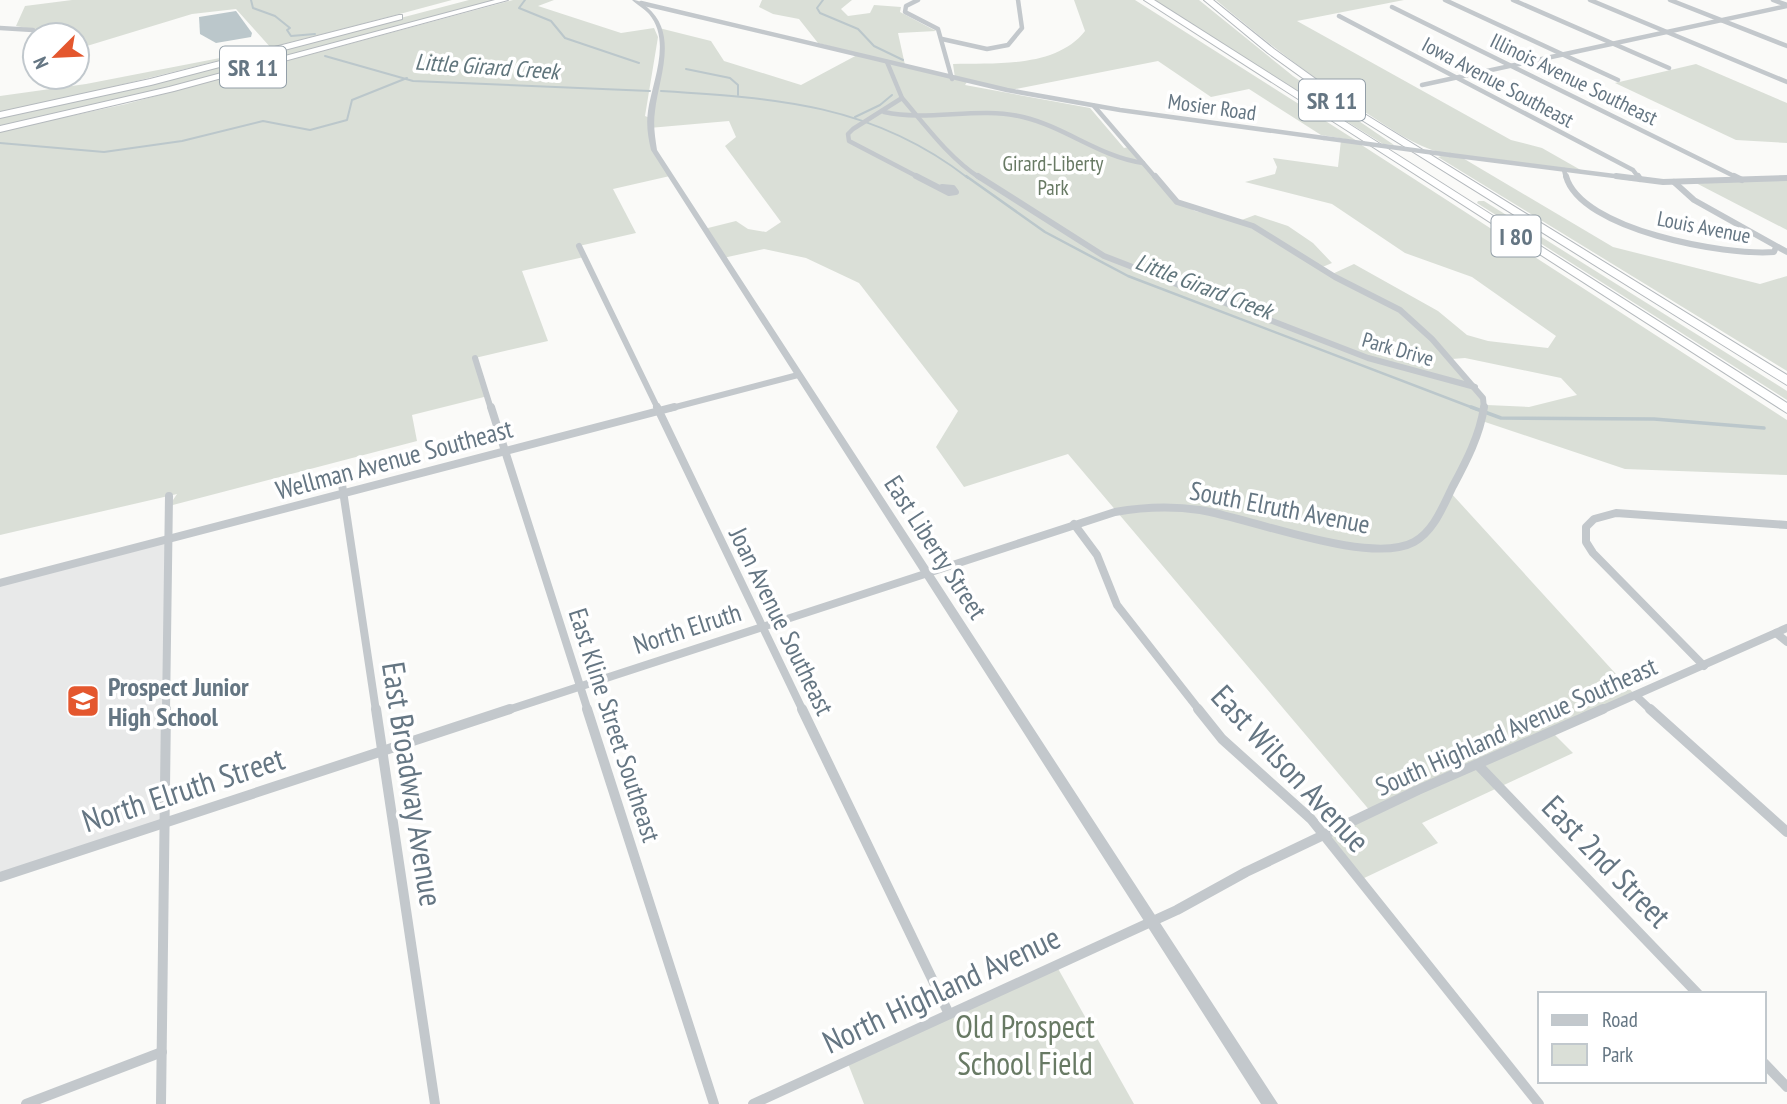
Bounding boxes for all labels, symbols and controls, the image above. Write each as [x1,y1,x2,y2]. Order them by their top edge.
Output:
north arrow [21,21,91,91]
street label: Illinois Avenue Southeast [1486,27,1662,131]
street label: Iowa Avenue Southeast [1417,31,1579,133]
road number: SR 11 [220,46,286,88]
water label: Little Girard Creek [414,47,563,86]
text: N [27,53,54,72]
road number: SR 11 [1299,80,1365,120]
street label: Mosier Road [1166,87,1258,127]
park label: Girard-Liberty Park [1003,150,1104,201]
street label: Louis Avenue [1655,205,1753,249]
road number: I 80 [1492,216,1540,256]
water label: Little Girard Creek [1132,247,1279,326]
street label: Park Drive [1359,326,1437,372]
street label: Wellman Avenue Southeast [272,412,516,506]
street label: East Liberty Street [877,469,995,625]
street label: South Elruth Avenue [1187,473,1373,541]
street label: Joan Avenue Southeast [722,521,842,720]
street label: North Elruth [629,595,745,661]
street label: East Kline Street Southeast [562,604,668,846]
street label: South Highland Avenue Southeast [1370,649,1662,803]
street label: East Broadway Avenue [373,659,453,909]
place label: Prospect Junior High School [108,670,249,733]
street label: East Wilson Avenue [1203,675,1379,861]
school or university icon: Prospect Junior High School [64,682,102,720]
street label: North Elruth Street [77,737,290,841]
street label: East 2nd Street [1533,786,1681,936]
street label: North Highland Avenue [816,916,1066,1062]
legend [1538,992,1766,1083]
park label: Old Prospect School Field [955,1005,1095,1084]
text: Road [1602,1006,1638,1033]
text: Park [1602,1041,1633,1068]

